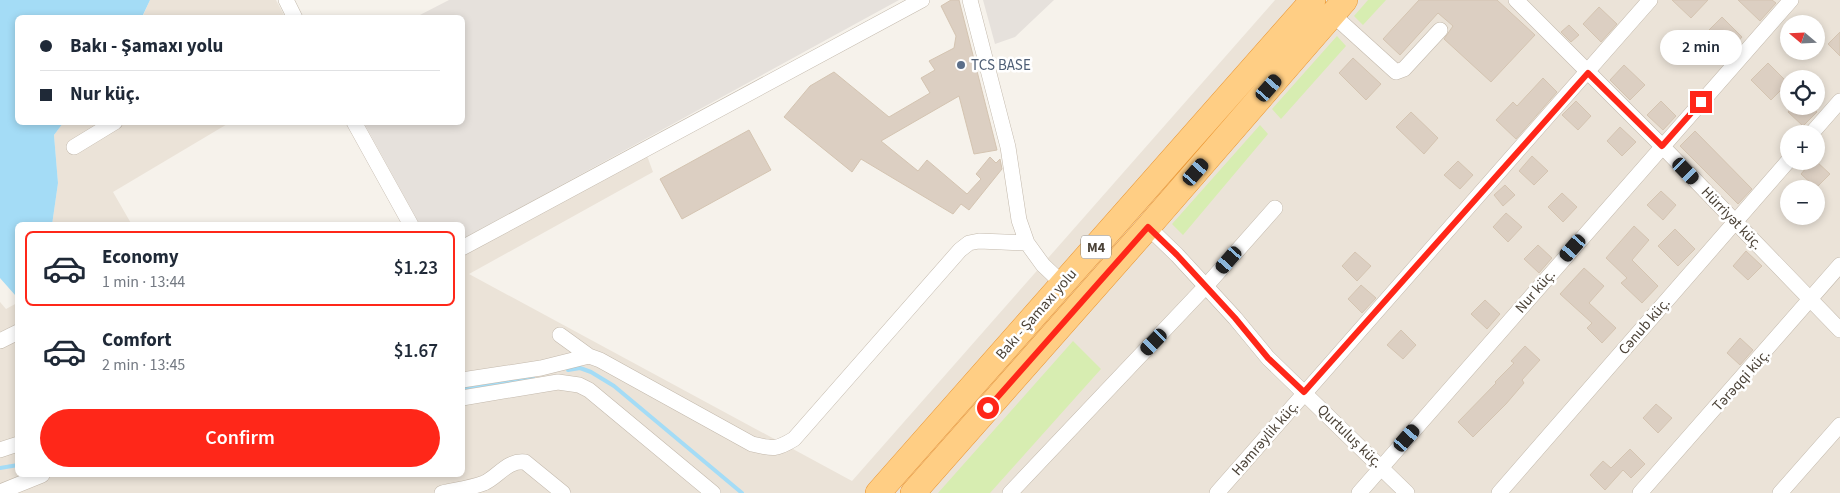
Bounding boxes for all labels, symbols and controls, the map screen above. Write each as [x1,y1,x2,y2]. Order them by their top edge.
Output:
north arrow [1780,15,1825,60]
map controls [1780,15,1825,225]
callout: 2 min [1660,29,1742,64]
text: Bakı - Şamaxı yolu [70,33,223,60]
text: 2 min [1682,36,1720,58]
place label: TCS BASE [971,55,1031,76]
marker: TCS BASE [955,59,967,71]
button: locate [1780,70,1825,115]
car [1253,72,1284,104]
text: Nur küç. [70,81,140,108]
route end [1690,91,1712,113]
button: + [1780,125,1825,170]
car [1670,155,1701,187]
car [1180,156,1211,188]
button: − [1780,180,1825,225]
street label: Hürriyət küç. [1696,182,1767,255]
car [1557,232,1588,264]
road number: M4 [1081,236,1111,258]
text: Economy [102,244,179,271]
car [1213,244,1244,276]
icon: car [42,246,87,291]
text: $1.23 [394,255,438,282]
street label: Bakı - Şamaxı yolu [991,264,1082,364]
street label: Nur küç. [1510,265,1560,318]
text: 1 min · 13:44 [102,271,185,293]
street label: Cənub küç. [1614,293,1675,359]
car [1138,326,1169,358]
text: Comfort [102,327,172,354]
icon: car [42,329,87,374]
text: $1.67 [394,338,438,365]
street label: Tərəqqi küç. [1708,345,1775,416]
text: 2 min · 13:45 [102,354,185,376]
street label: Həmrəylik küç. [1227,396,1304,480]
route start [977,397,999,419]
street label: Qurtuluş küç. [1312,400,1387,473]
button: Confirm [40,409,440,467]
car [1391,422,1422,454]

